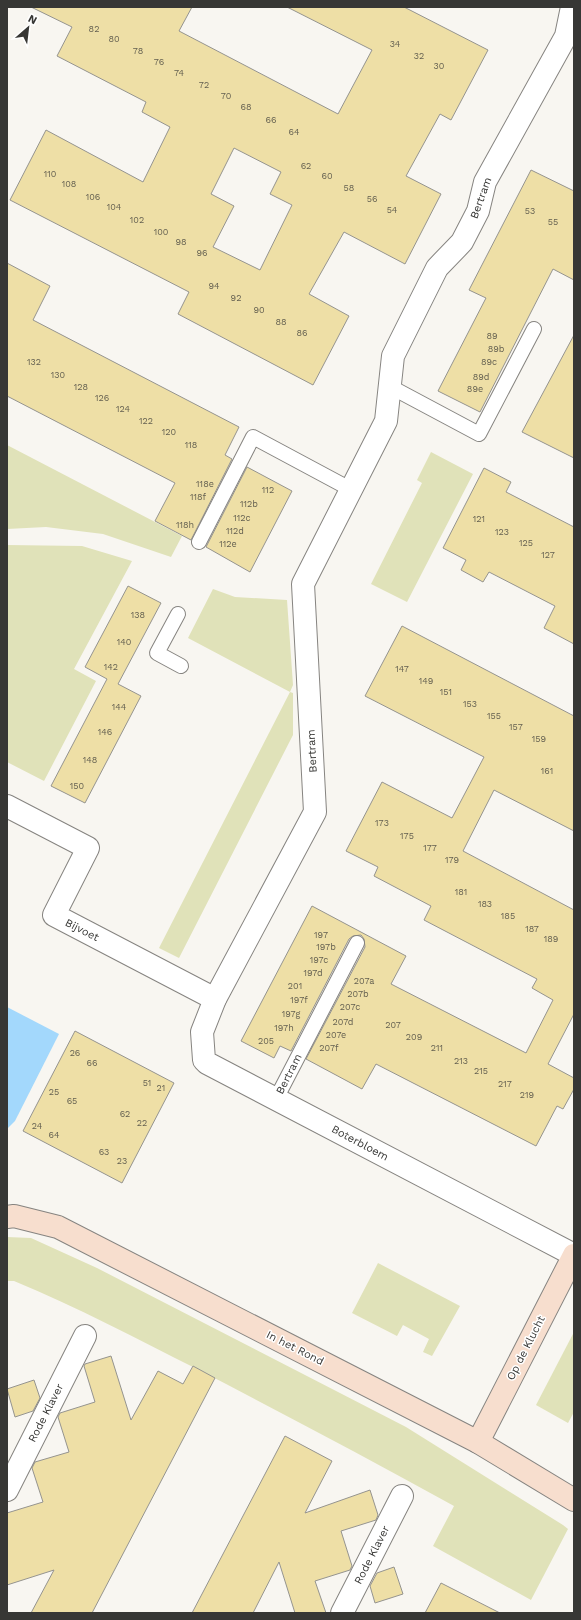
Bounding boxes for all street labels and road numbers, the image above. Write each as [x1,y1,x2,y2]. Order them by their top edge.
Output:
street label: Bertram [467,175,495,221]
street label: Bertram [304,729,320,773]
street label: Bijvoet [63,916,101,944]
street label: Bertram [273,1052,305,1096]
street label: Boterbloem [329,1123,391,1163]
street label: Op de Klucht [504,1313,548,1382]
street label: In het Rond [264,1328,326,1368]
street label: Rode Klaver [26,1381,67,1444]
street label: Rode Klaver [352,1523,393,1586]

